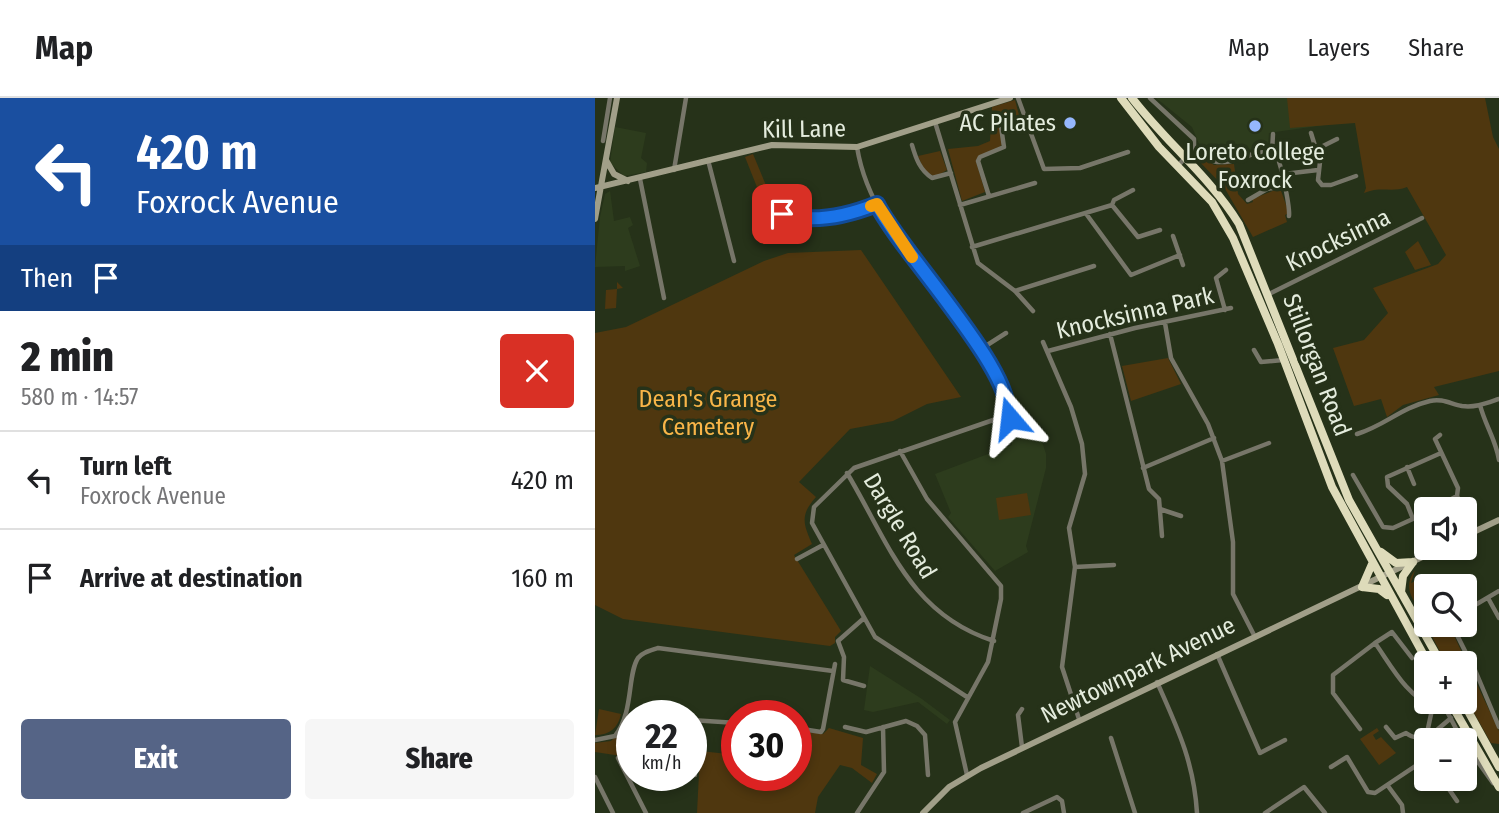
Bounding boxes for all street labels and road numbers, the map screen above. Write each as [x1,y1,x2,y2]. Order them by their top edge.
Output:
street label: Kill Lane [762,114,846,144]
street label: Knocksinna [1281,203,1395,277]
street label: Knocksinna Park [1053,281,1217,345]
street label: Stillorgan Road [1277,290,1357,440]
street label: Dargle Road [858,468,942,584]
street label: Newtownpark Avenue [1036,611,1240,729]

